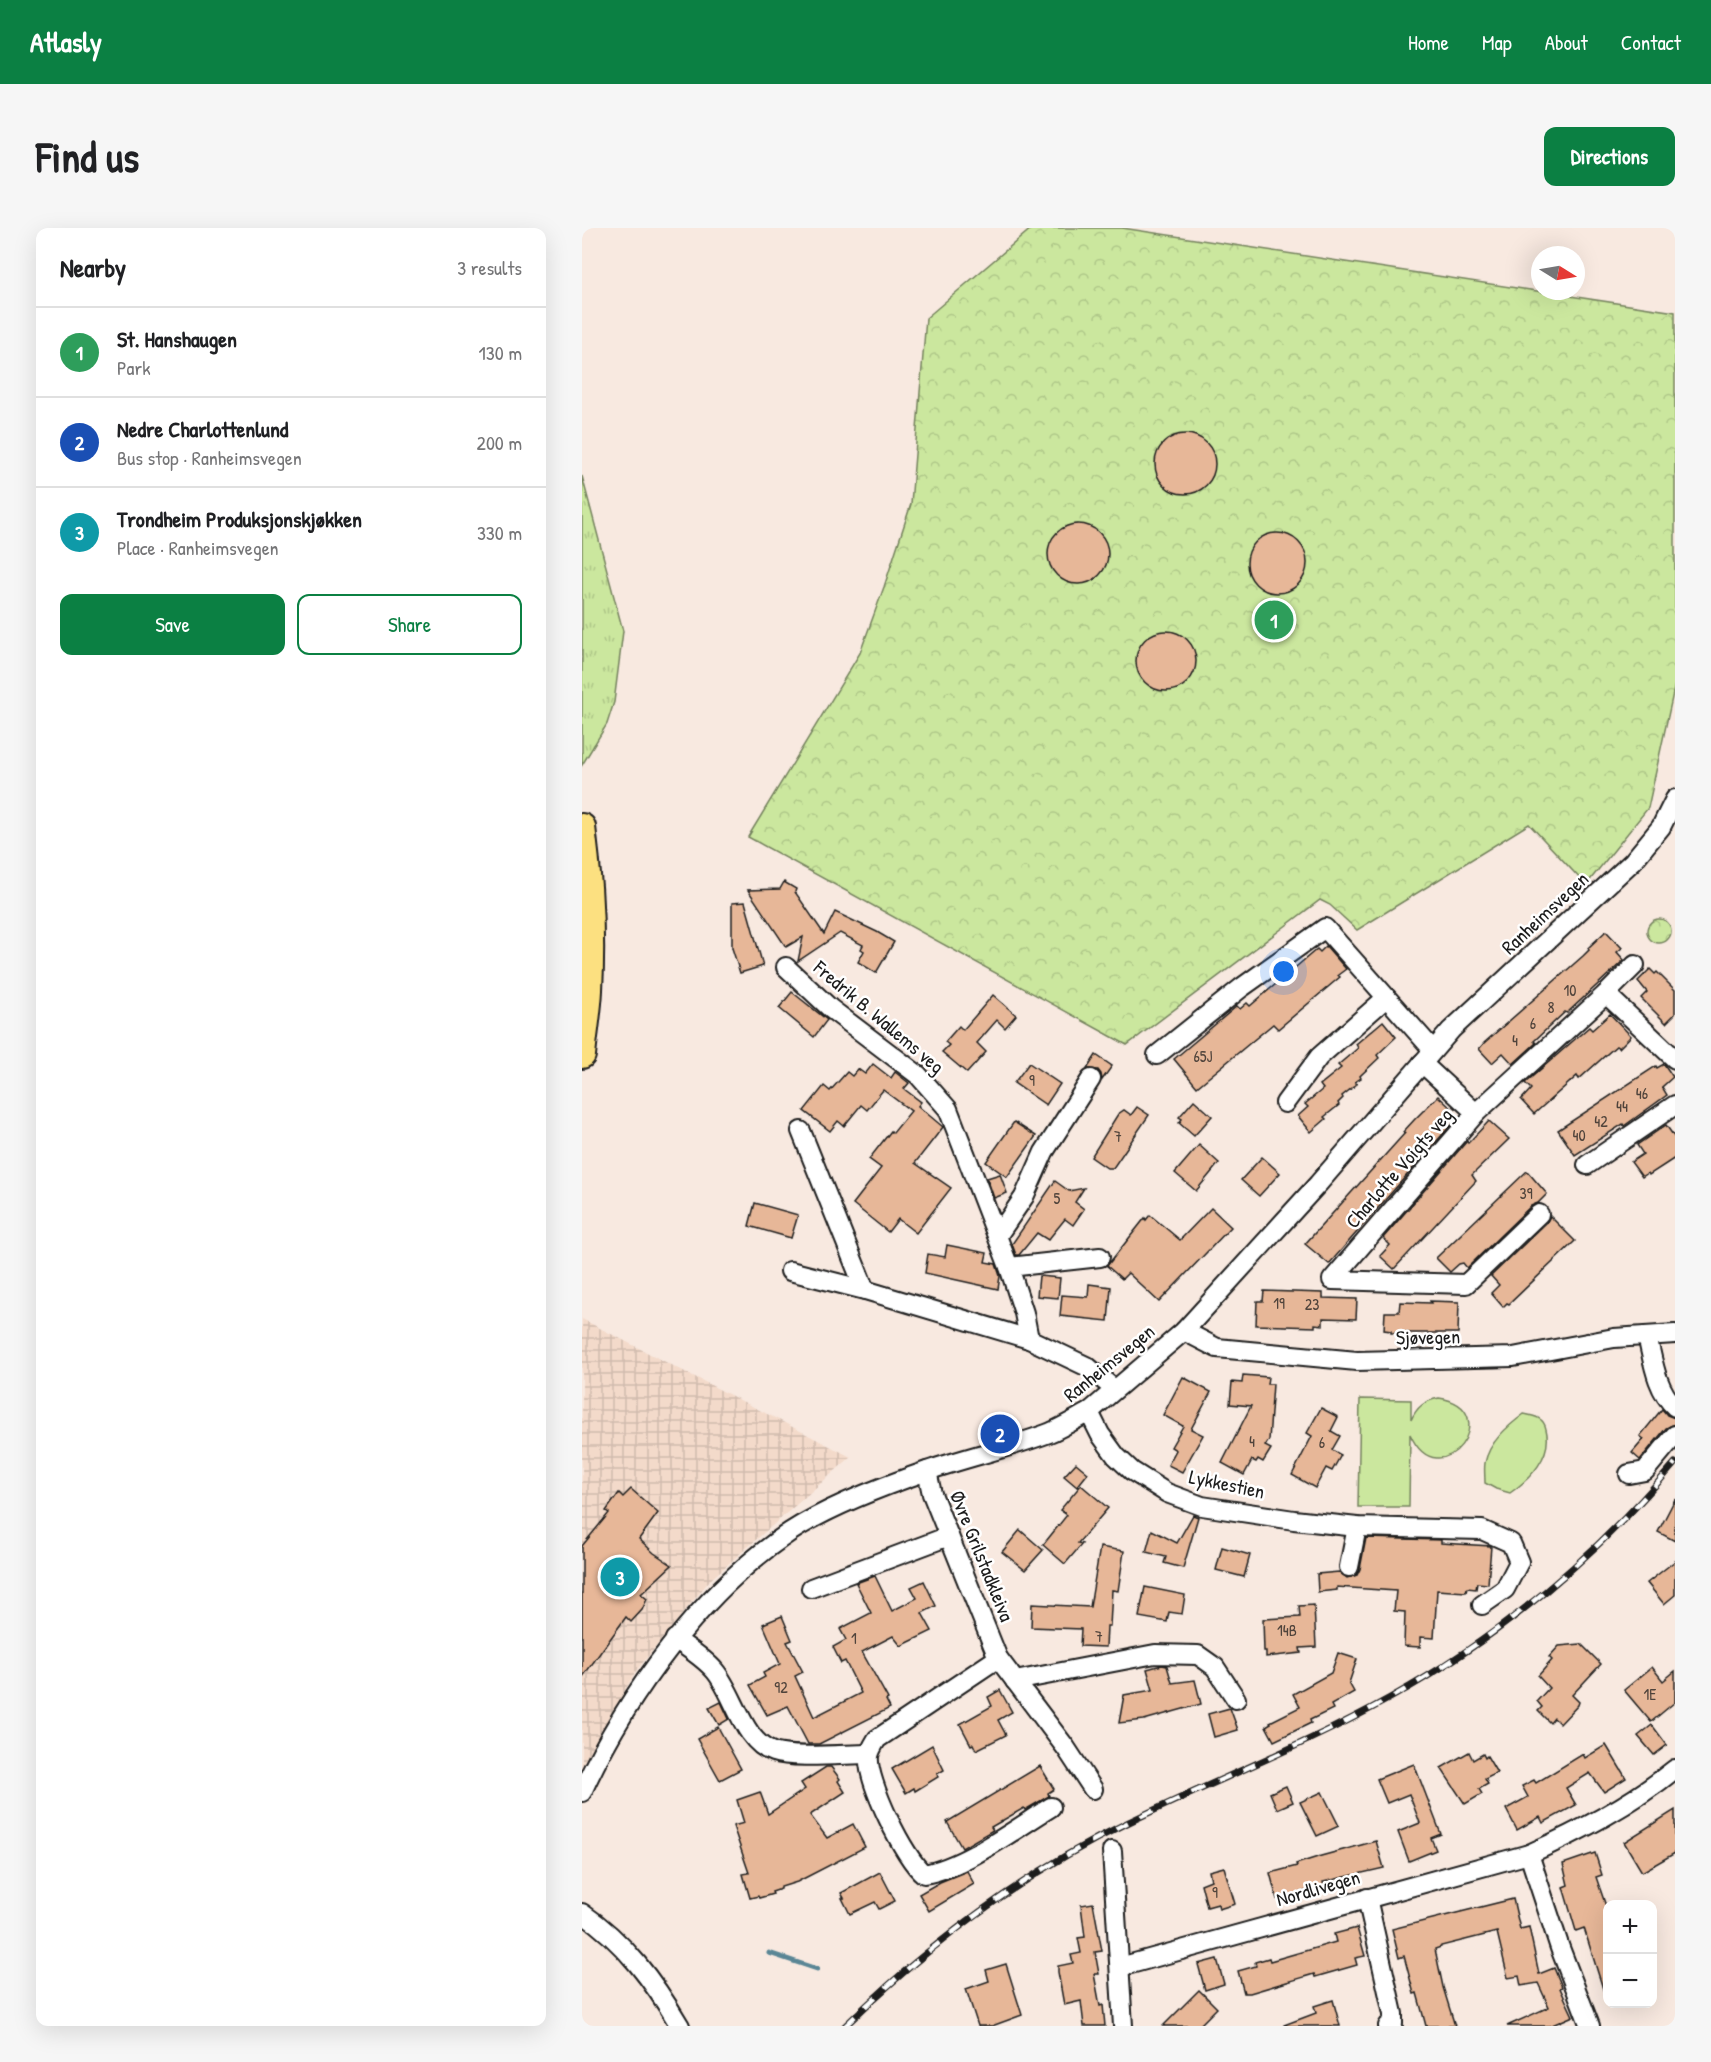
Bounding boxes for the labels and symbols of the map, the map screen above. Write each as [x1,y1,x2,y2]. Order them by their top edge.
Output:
north arrow [1531,246,1585,300]
pin: 1 [1254,598,1294,642]
street label: Ranheimsvegen [1495,865,1594,960]
street label: Fredrik B. Wallems veg [808,953,950,1079]
your location [1269,957,1298,986]
house number: 10 [1564,979,1576,1001]
house number: 8 [1548,996,1555,1018]
house number: 6 [1530,1012,1536,1034]
house number: 4 [1512,1029,1518,1051]
house number: 65J [1193,1045,1213,1067]
house number: 9 [1029,1069,1035,1091]
house number: 46 [1636,1082,1648,1104]
house number: 44 [1616,1095,1628,1117]
street label: Charlotte Voigts veg [1339,1102,1459,1234]
house number: 42 [1594,1110,1608,1132]
house number: 40 [1572,1124,1586,1146]
house number: 7 [1114,1125,1122,1147]
house number: 39 [1519,1182,1533,1204]
house number: 5 [1054,1187,1061,1209]
house number: 19 [1273,1292,1285,1314]
house number: 23 [1305,1293,1319,1315]
street label: Ranheimsvegen [1057,1318,1160,1408]
street label: Sjøvegen [1396,1322,1460,1351]
pin: 2 [980,1412,1020,1456]
house number: 4 [1249,1430,1255,1452]
house number: 6 [1319,1431,1325,1453]
street label: Lykkestien [1187,1462,1267,1505]
street label: Øvre Grilstadkleiva [944,1486,1021,1625]
pin: 3 [600,1554,639,1600]
house number: 14B [1277,1619,1297,1641]
house number: 7 [1095,1625,1103,1647]
house number: 1 [851,1627,857,1649]
house number: 92 [774,1676,788,1698]
house number: 1E [1644,1683,1656,1705]
street label: Nordlivegen [1273,1863,1363,1912]
house number: 9 [1212,1881,1218,1903]

